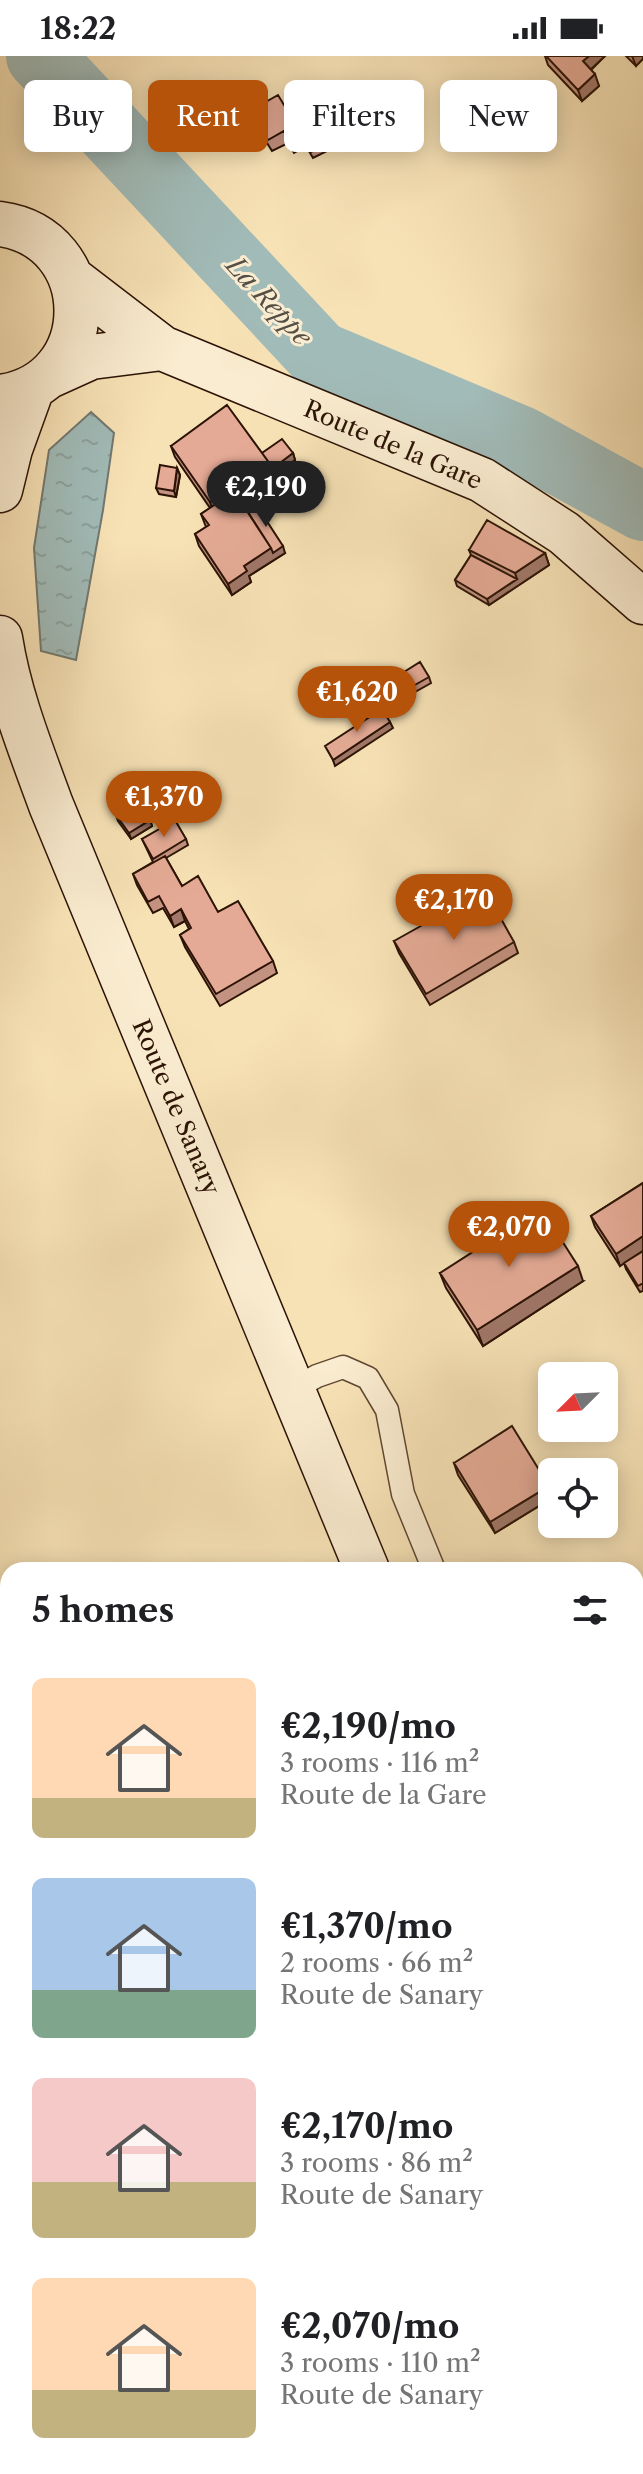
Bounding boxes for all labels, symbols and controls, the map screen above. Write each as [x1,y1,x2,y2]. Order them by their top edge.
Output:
text: 18:22 [40,10,116,47]
chip: Buy [24,80,132,152]
chip: Rent [148,80,268,152]
chip: Filters [284,80,424,152]
chip: New [440,80,557,152]
water label: La Reppe [218,248,319,353]
street label: Route de la Gare [300,394,487,495]
pin: €2,190 [201,461,331,529]
text: €2,190 [225,471,307,503]
pin: €1,620 [292,666,422,734]
text: €1,620 [316,676,398,708]
pin: €1,370 [99,771,229,839]
text: €1,370 [124,781,204,813]
pin: €2,170 [389,874,519,942]
text: €2,170 [414,884,494,916]
street label: Route de Sanary [126,1015,227,1199]
pin: €2,070 [444,1201,574,1269]
text: €2,070 [466,1211,552,1243]
north arrow [538,1362,618,1442]
map controls [538,1362,618,1538]
button: locate [538,1458,618,1538]
icon: filters [568,1588,612,1632]
text: 5 homes [32,1589,174,1631]
text: €2,190/mo [280,1705,456,1747]
icon: home [96,1710,192,1806]
text: 3 rooms · 116 m² [280,1747,479,1779]
text: Route de la Gare [280,1779,487,1811]
text: €1,370/mo [280,1905,453,1947]
icon: home [96,1910,192,2006]
text: 2 rooms · 66 m² [280,1947,473,1979]
text: Route de Sanary [280,1979,483,2011]
text: €2,170/mo [280,2105,453,2147]
icon: home [96,2110,192,2206]
text: 3 rooms · 86 m² [280,2147,473,2179]
text: Route de Sanary [280,2179,483,2211]
text: €2,070/mo [280,2305,459,2347]
icon: home [96,2310,192,2406]
text: 3 rooms · 110 m² [280,2347,481,2379]
text: Route de Sanary [280,2379,483,2411]

